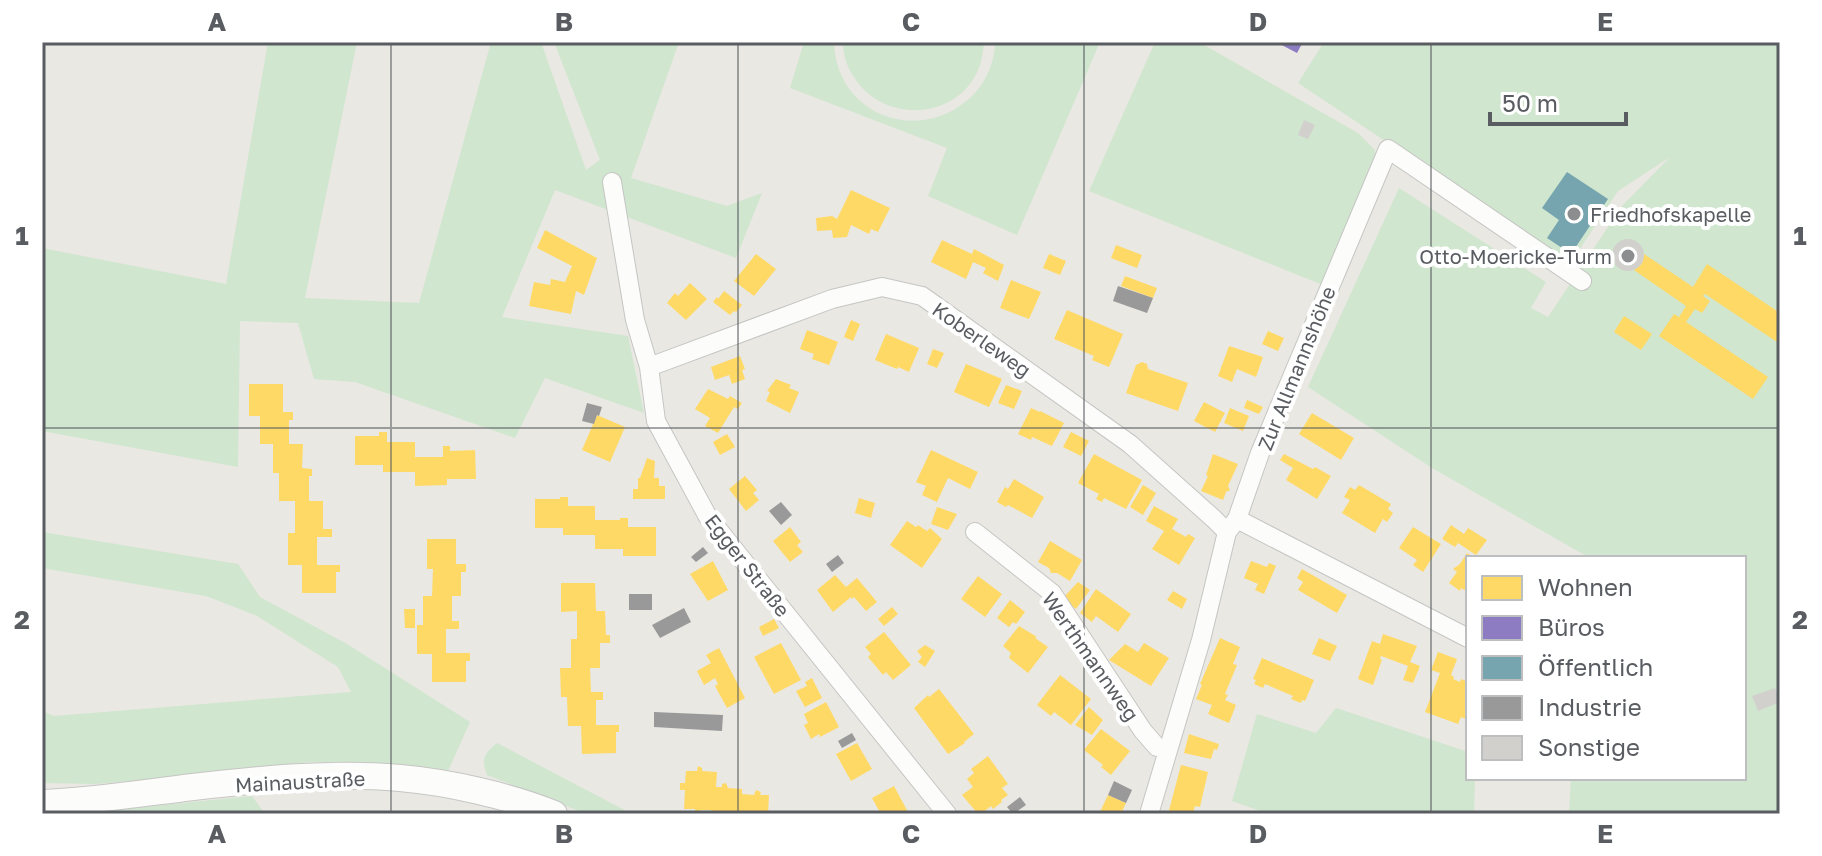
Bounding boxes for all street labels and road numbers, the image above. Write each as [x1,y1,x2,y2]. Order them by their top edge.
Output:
street label: Zur Allmannshöhe [1252,283,1340,453]
street label: Koberleweg [928,296,1036,382]
street label: Egger Straße [701,509,795,621]
street label: Werthmannweg [1038,587,1144,725]
street label: Mainaustraße [234,766,366,796]

